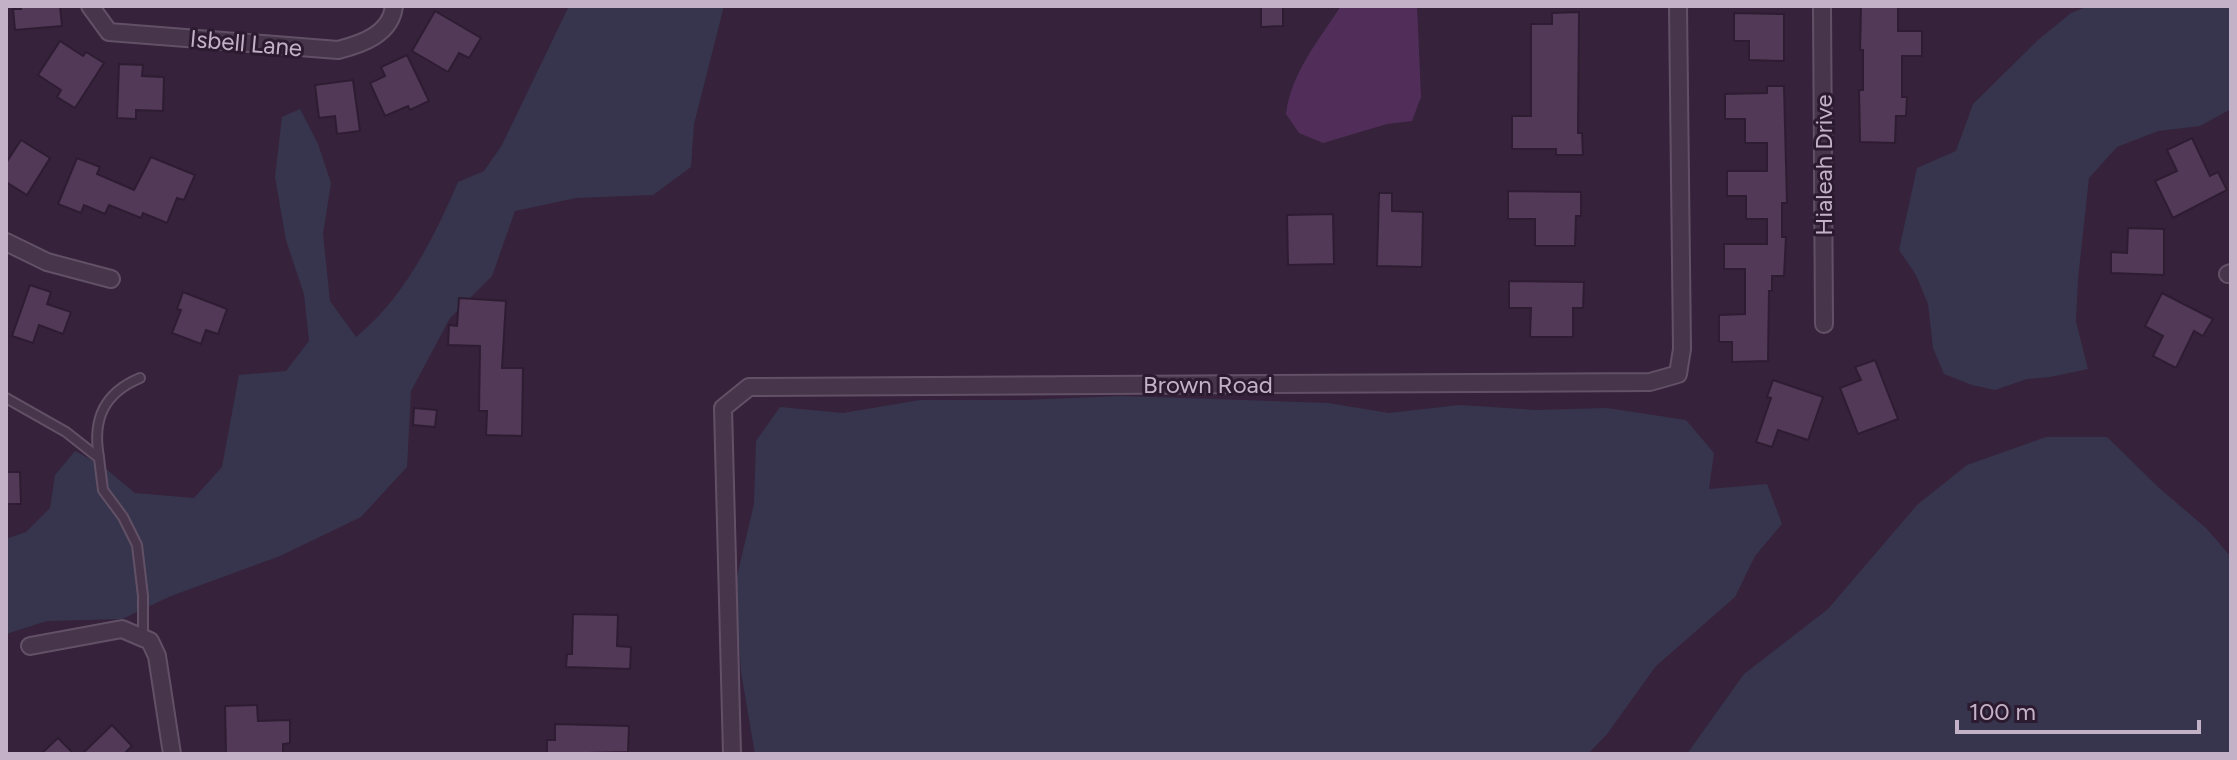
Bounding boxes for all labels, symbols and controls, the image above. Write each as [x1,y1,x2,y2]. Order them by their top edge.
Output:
street label: Isbell Lane [189,24,303,62]
street label: Hialeah Drive [1809,94,1838,236]
street label: Brown Road [1143,370,1273,399]
scale bar [1957,684,2199,734]
text: 100 m [1969,697,2036,726]

